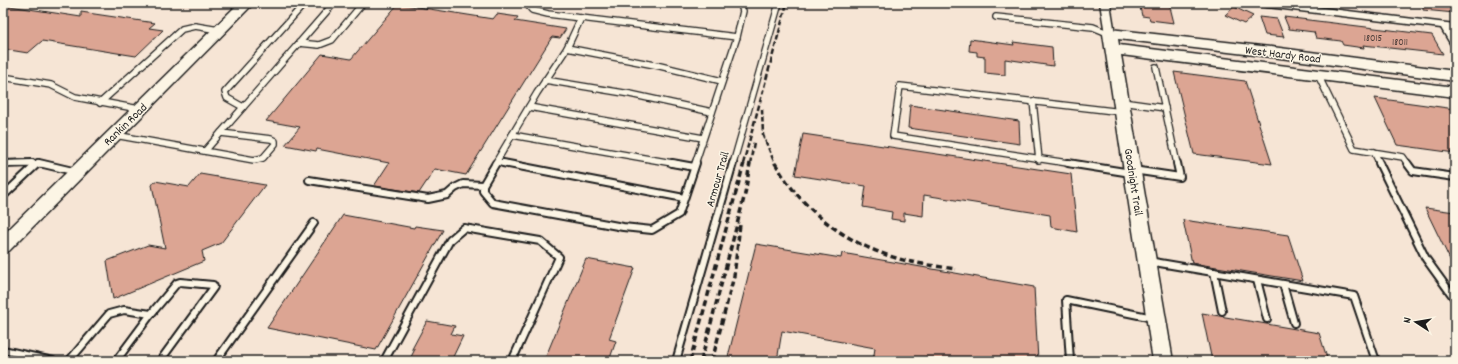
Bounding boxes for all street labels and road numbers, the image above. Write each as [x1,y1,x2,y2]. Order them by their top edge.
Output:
street label: West Hardy Road [1244,42,1322,69]
street label: Rankin Road [100,100,152,150]
street label: Goodnight Trail [1119,147,1146,217]
street label: Armour Trail [702,150,734,209]

